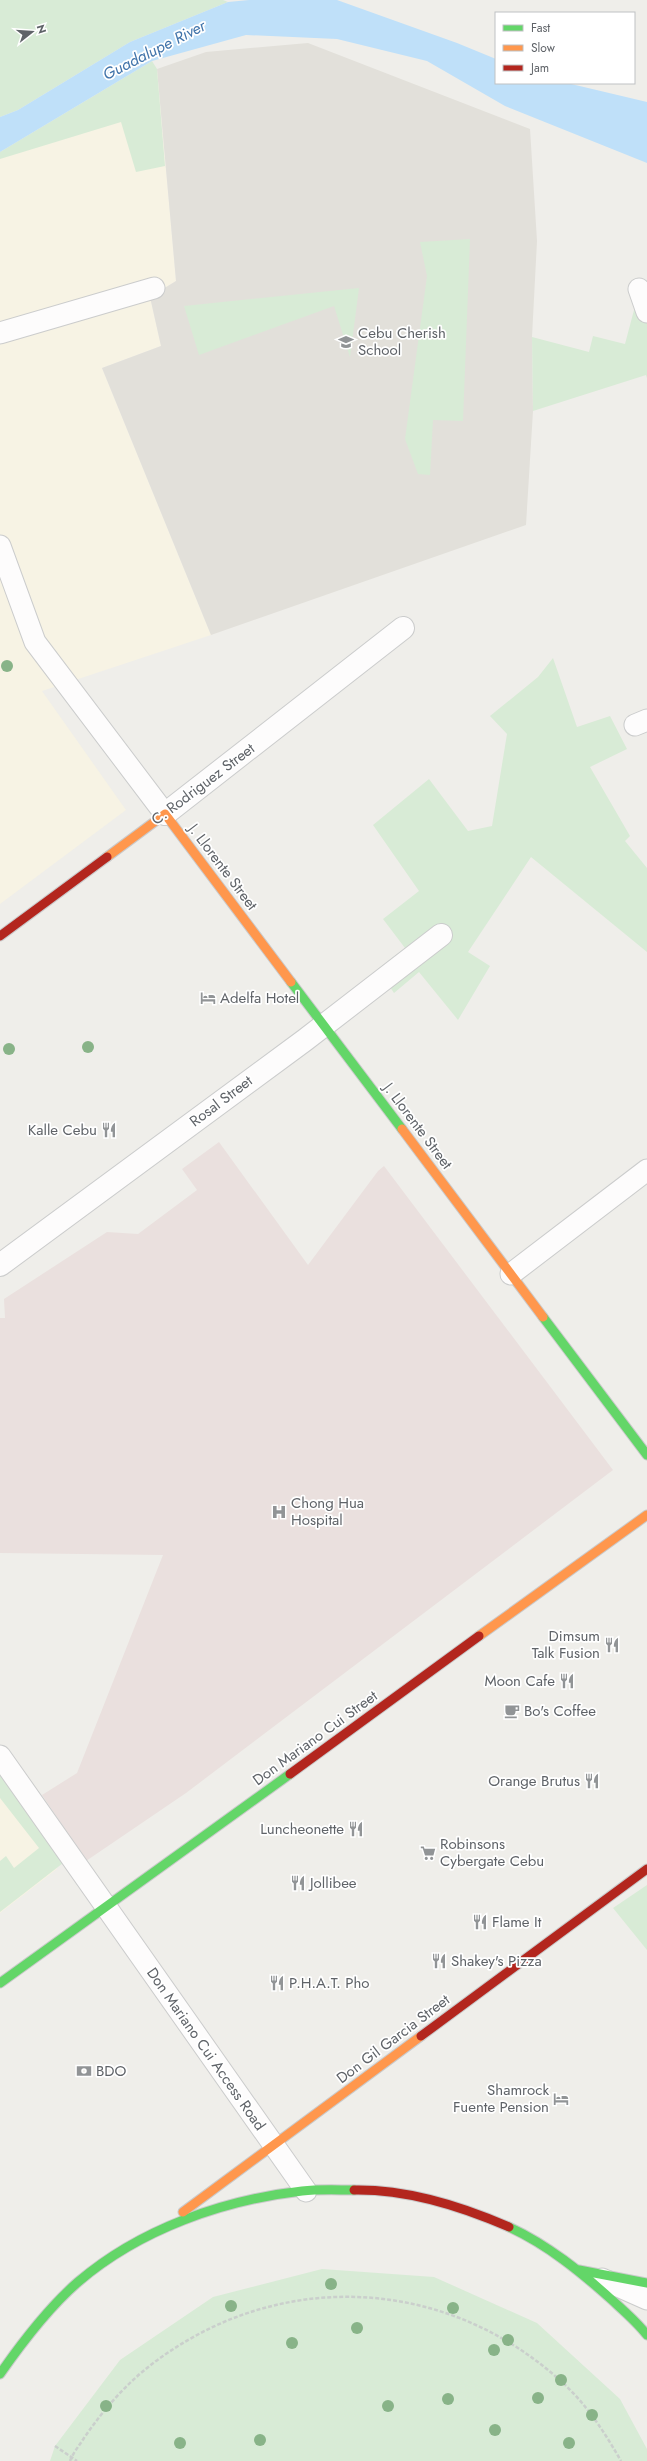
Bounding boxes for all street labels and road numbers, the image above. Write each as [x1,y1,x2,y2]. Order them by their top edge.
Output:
street label: C. Rodriguez Street [147,738,260,830]
street label: J. Llorente Street [182,818,263,915]
street label: Rosal Street [185,1070,257,1132]
street label: J. Llorente Street [377,1077,458,1174]
street label: Don Mariano Cui Street [248,1685,382,1791]
street label: Don Mariano Cui Access Road [141,1963,271,2135]
street label: Don Gil Garcia Street [332,1989,454,2089]

